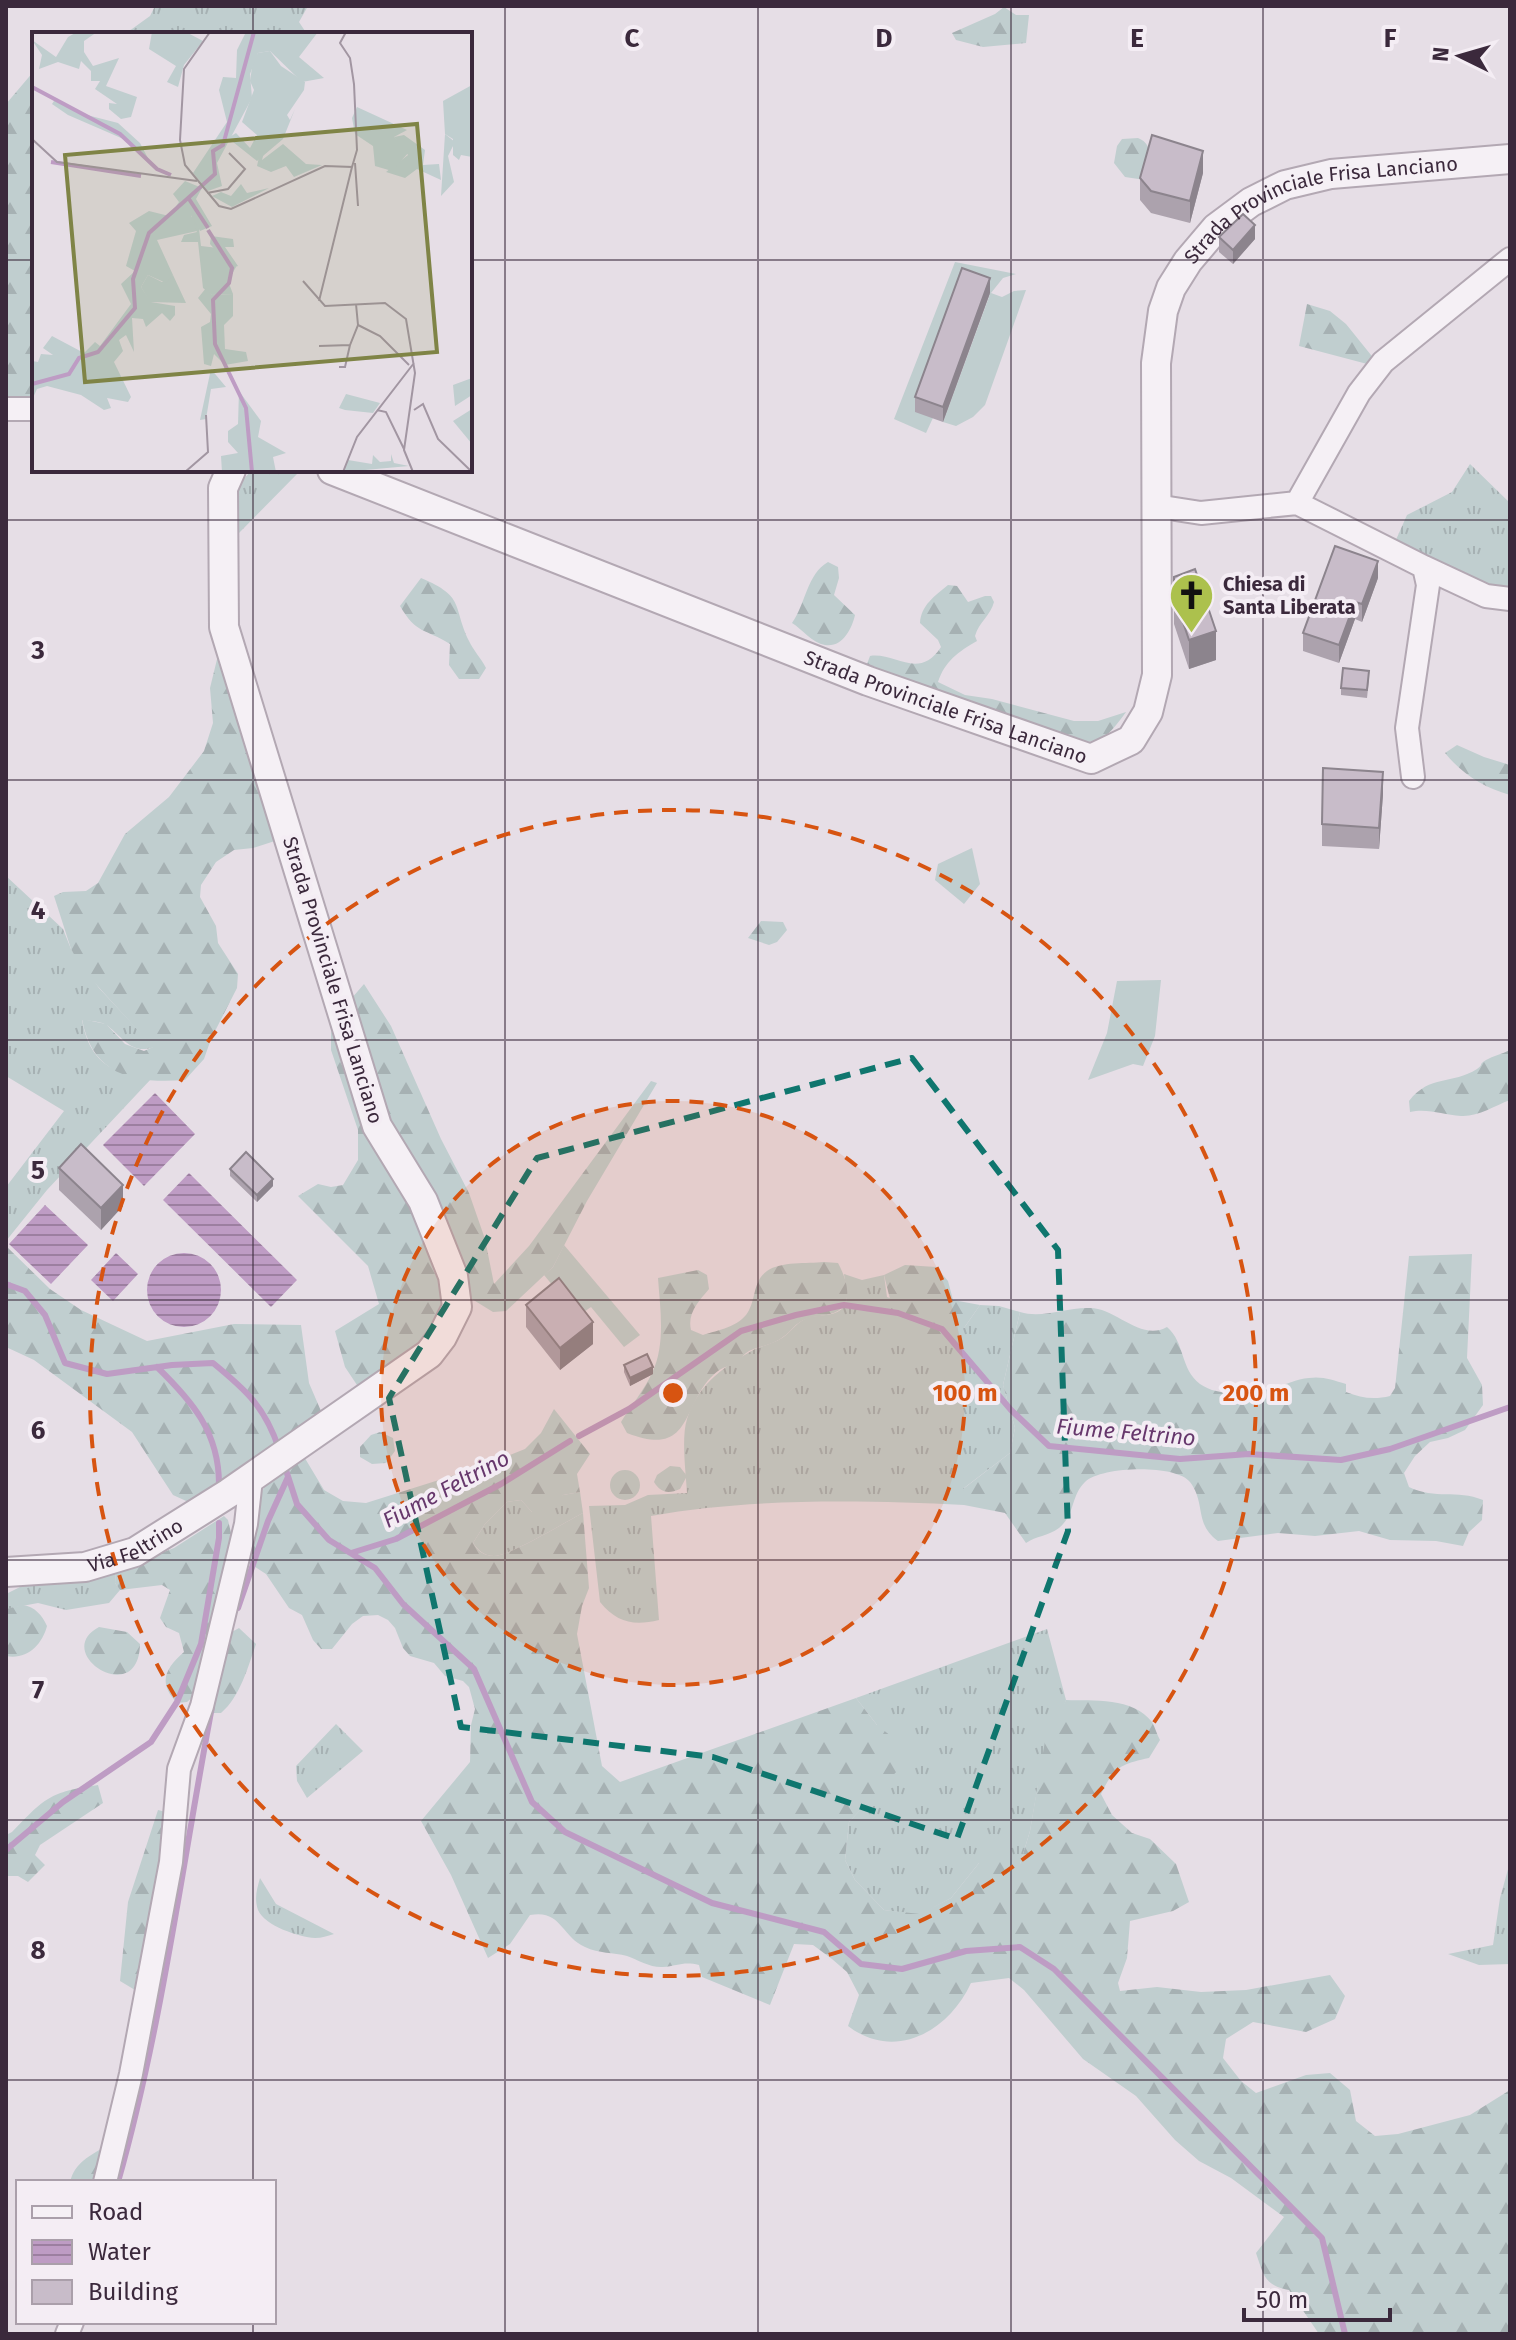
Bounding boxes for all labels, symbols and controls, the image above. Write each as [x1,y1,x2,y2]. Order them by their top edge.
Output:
north arrow [1420,16,1500,96]
text: C [625,23,640,54]
text: D [876,23,893,54]
text: E [1130,23,1144,54]
text: F [1384,23,1397,54]
inset map [32,32,472,472]
text: N [1426,46,1455,63]
street label: Strada Provinciale Frisa Lanciano [1179,151,1459,268]
church icon: Chiesa di Santa Liberata [1168,571,1216,634]
place label: Chiesa di Santa Liberata [1223,572,1356,619]
text: 3 [30,635,45,666]
street label: Strada Provinciale Frisa Lanciano [801,645,1090,769]
street label: Strada Provinciale Frisa Lanciano [278,834,388,1126]
text: 4 [31,895,46,926]
text: 5 [31,1155,45,1186]
centre of rings [659,1379,687,1407]
text: 100 m [932,1379,998,1407]
text: 200 m [1223,1379,1289,1407]
water label: Fiume Feltrino [1055,1412,1197,1452]
text: 6 [31,1415,46,1446]
water label: Fiume Feltrino [378,1444,514,1534]
street label: Via Feltrino [85,1513,187,1578]
text: 7 [32,1675,44,1706]
text: 8 [30,1935,46,1966]
legend [16,2180,276,2324]
text: Road [88,2198,143,2226]
text: Water [88,2238,152,2266]
scale bar [1244,2272,1390,2322]
text: Building [88,2278,178,2306]
text: 50 m [1256,2286,1308,2314]

